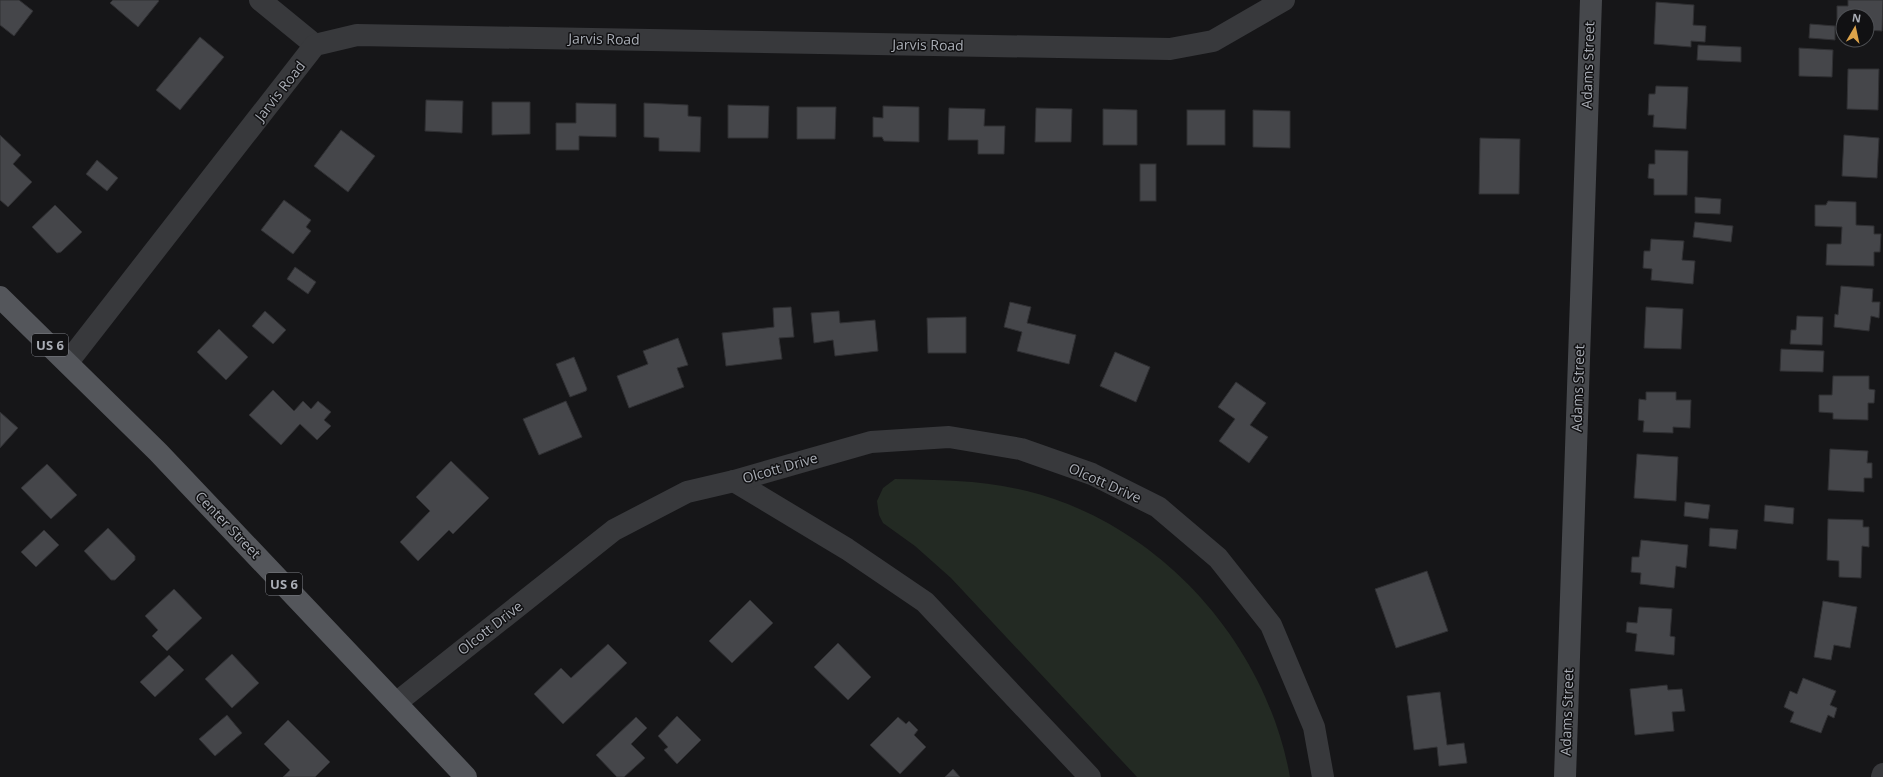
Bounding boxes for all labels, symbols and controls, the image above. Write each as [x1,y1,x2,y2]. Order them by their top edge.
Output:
north arrow [1835,8,1875,48]
text: N [1851,10,1862,26]
street label: Adams Street [1576,21,1599,109]
street label: Jarvis Road [566,28,640,49]
street label: Jarvis Road [890,34,964,55]
street label: Jarvis Road [249,57,309,126]
road number: US 6 [32,334,68,356]
street label: Adams Street [1566,344,1589,432]
street label: Olcott Drive [740,448,820,487]
street label: Olcott Drive [1066,458,1145,507]
street label: Center Street [191,487,265,562]
road number: US 6 [266,573,302,595]
street label: Olcott Drive [453,596,526,659]
street label: Adams Street [1555,668,1578,756]

